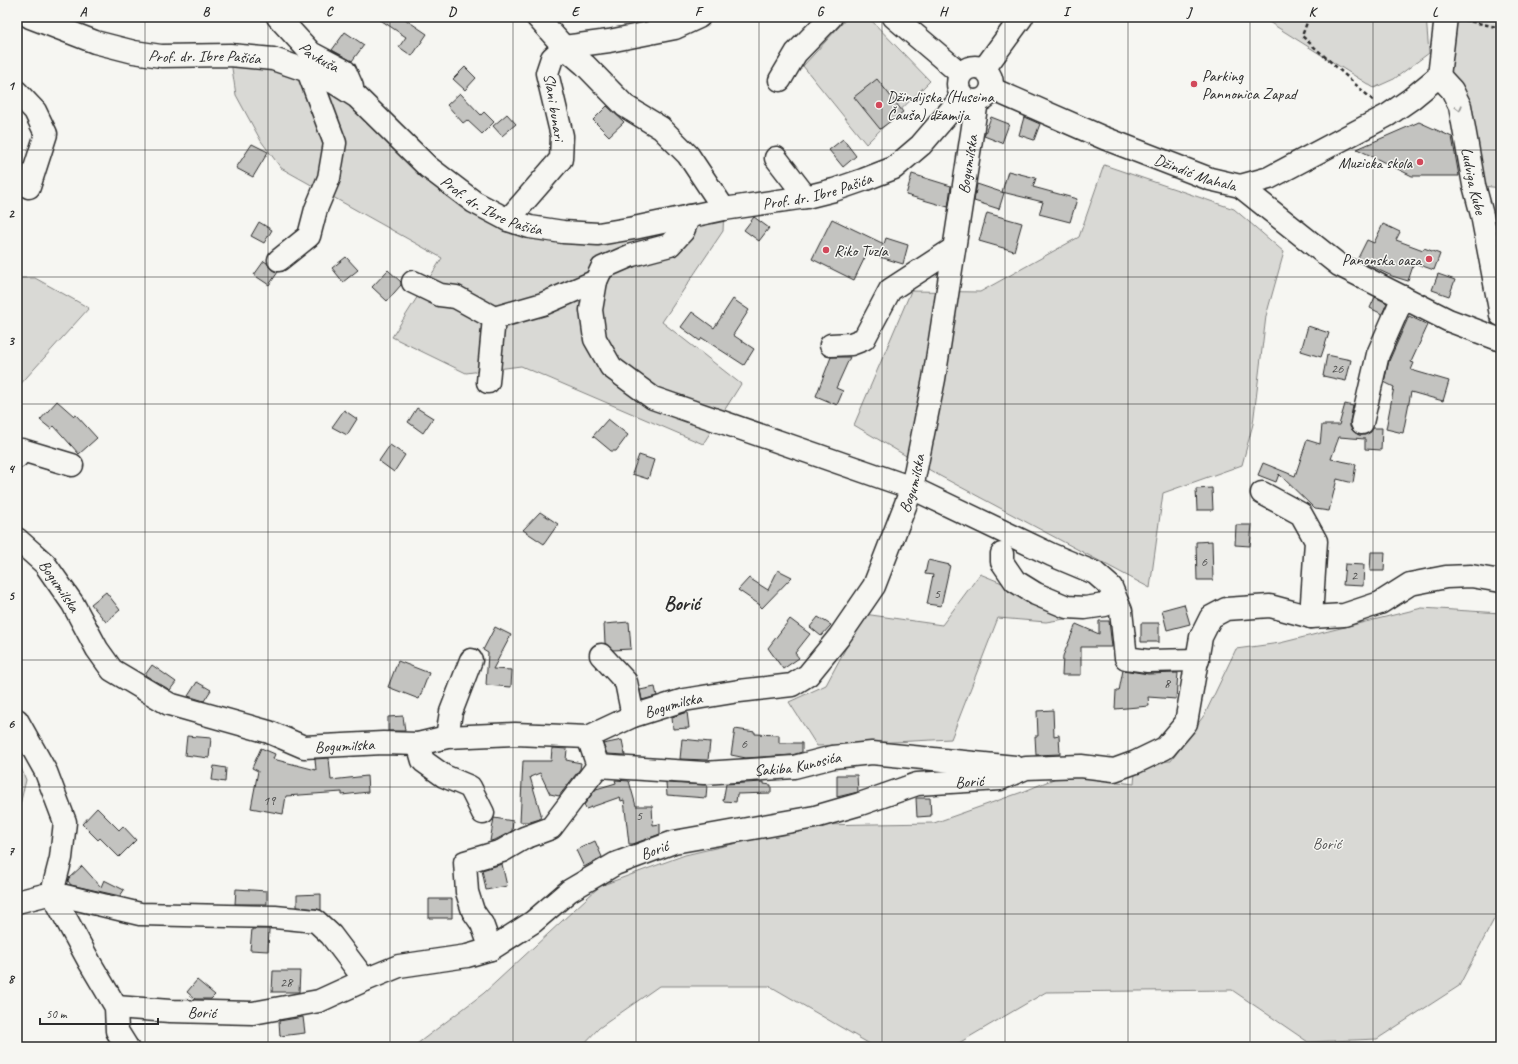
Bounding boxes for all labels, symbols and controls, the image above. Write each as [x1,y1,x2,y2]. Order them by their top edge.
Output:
text: A [80,4,88,20]
text: B [203,4,211,20]
text: C [326,4,334,20]
text: D [448,4,457,20]
text: E [572,4,581,20]
text: F [695,4,704,20]
text: G [817,4,825,20]
text: H [939,4,949,20]
text: I [1063,4,1072,20]
text: J [1186,4,1193,20]
text: K [1309,4,1319,20]
text: L [1432,4,1439,20]
street label: Pavkuša [295,38,343,78]
street label: Prof. dr. Ibre Pašića [147,45,263,69]
place label: Parking Pannonica Zapad [1202,66,1299,104]
street label: Slani bunari [539,72,569,144]
text: 1 [8,78,16,94]
marker: Parking Pannonica Zapad [1189,79,1199,89]
place label: Džindijska (Huseina Čauša) džamija [887,87,995,125]
marker: Džindijska (Huseina Čauša) džamija [874,100,884,110]
one-way arrow [1455,105,1463,111]
street label: Bogumilska [954,133,983,195]
street label: Ludviga Kube [1457,146,1491,218]
street label: Džindić Mahala [1152,150,1239,196]
place label: Muzicka skola [1338,153,1414,173]
marker: Muzicka skola [1415,157,1425,167]
street label: Prof. dr. Ibre Pašića [761,168,876,214]
street label: Prof. dr. Ibre Pašića [437,171,544,240]
text: 2 [8,206,15,222]
place label: Riko Tuzla [834,241,889,261]
marker: Riko Tuzla [821,245,831,255]
place label: Panonska oaza [1342,250,1422,270]
marker: Panonska oaza [1424,254,1434,264]
text: 3 [8,333,15,349]
house number: 26 [1331,360,1344,377]
street label: Bogumilska [894,452,930,516]
text: 4 [8,461,16,477]
house number: 6 [1201,553,1208,570]
street label: Bogumilska [34,556,85,617]
house number: 2 [1351,567,1359,584]
house number: 5 [934,585,941,602]
text: 5 [8,588,15,604]
district label: Borić [664,591,703,616]
house number: 8 [1164,675,1172,692]
street label: Bogumilska [642,688,705,723]
text: 6 [8,716,15,732]
street label: Bogumilska [314,734,376,757]
house number: 6 [741,735,748,752]
street label: Sakiba Kunosića [753,747,843,781]
street label: Borić [955,771,987,793]
house number: 19 [263,792,277,809]
house number: 5 [636,807,643,824]
park label: Borić [1313,834,1344,854]
street label: Borić [638,835,674,865]
text: 7 [8,843,15,859]
text: 8 [8,971,16,987]
house number: 28 [280,974,294,991]
scale bar [40,1000,158,1026]
street label: Borić [187,1002,219,1023]
text: 50 m [46,1006,68,1022]

